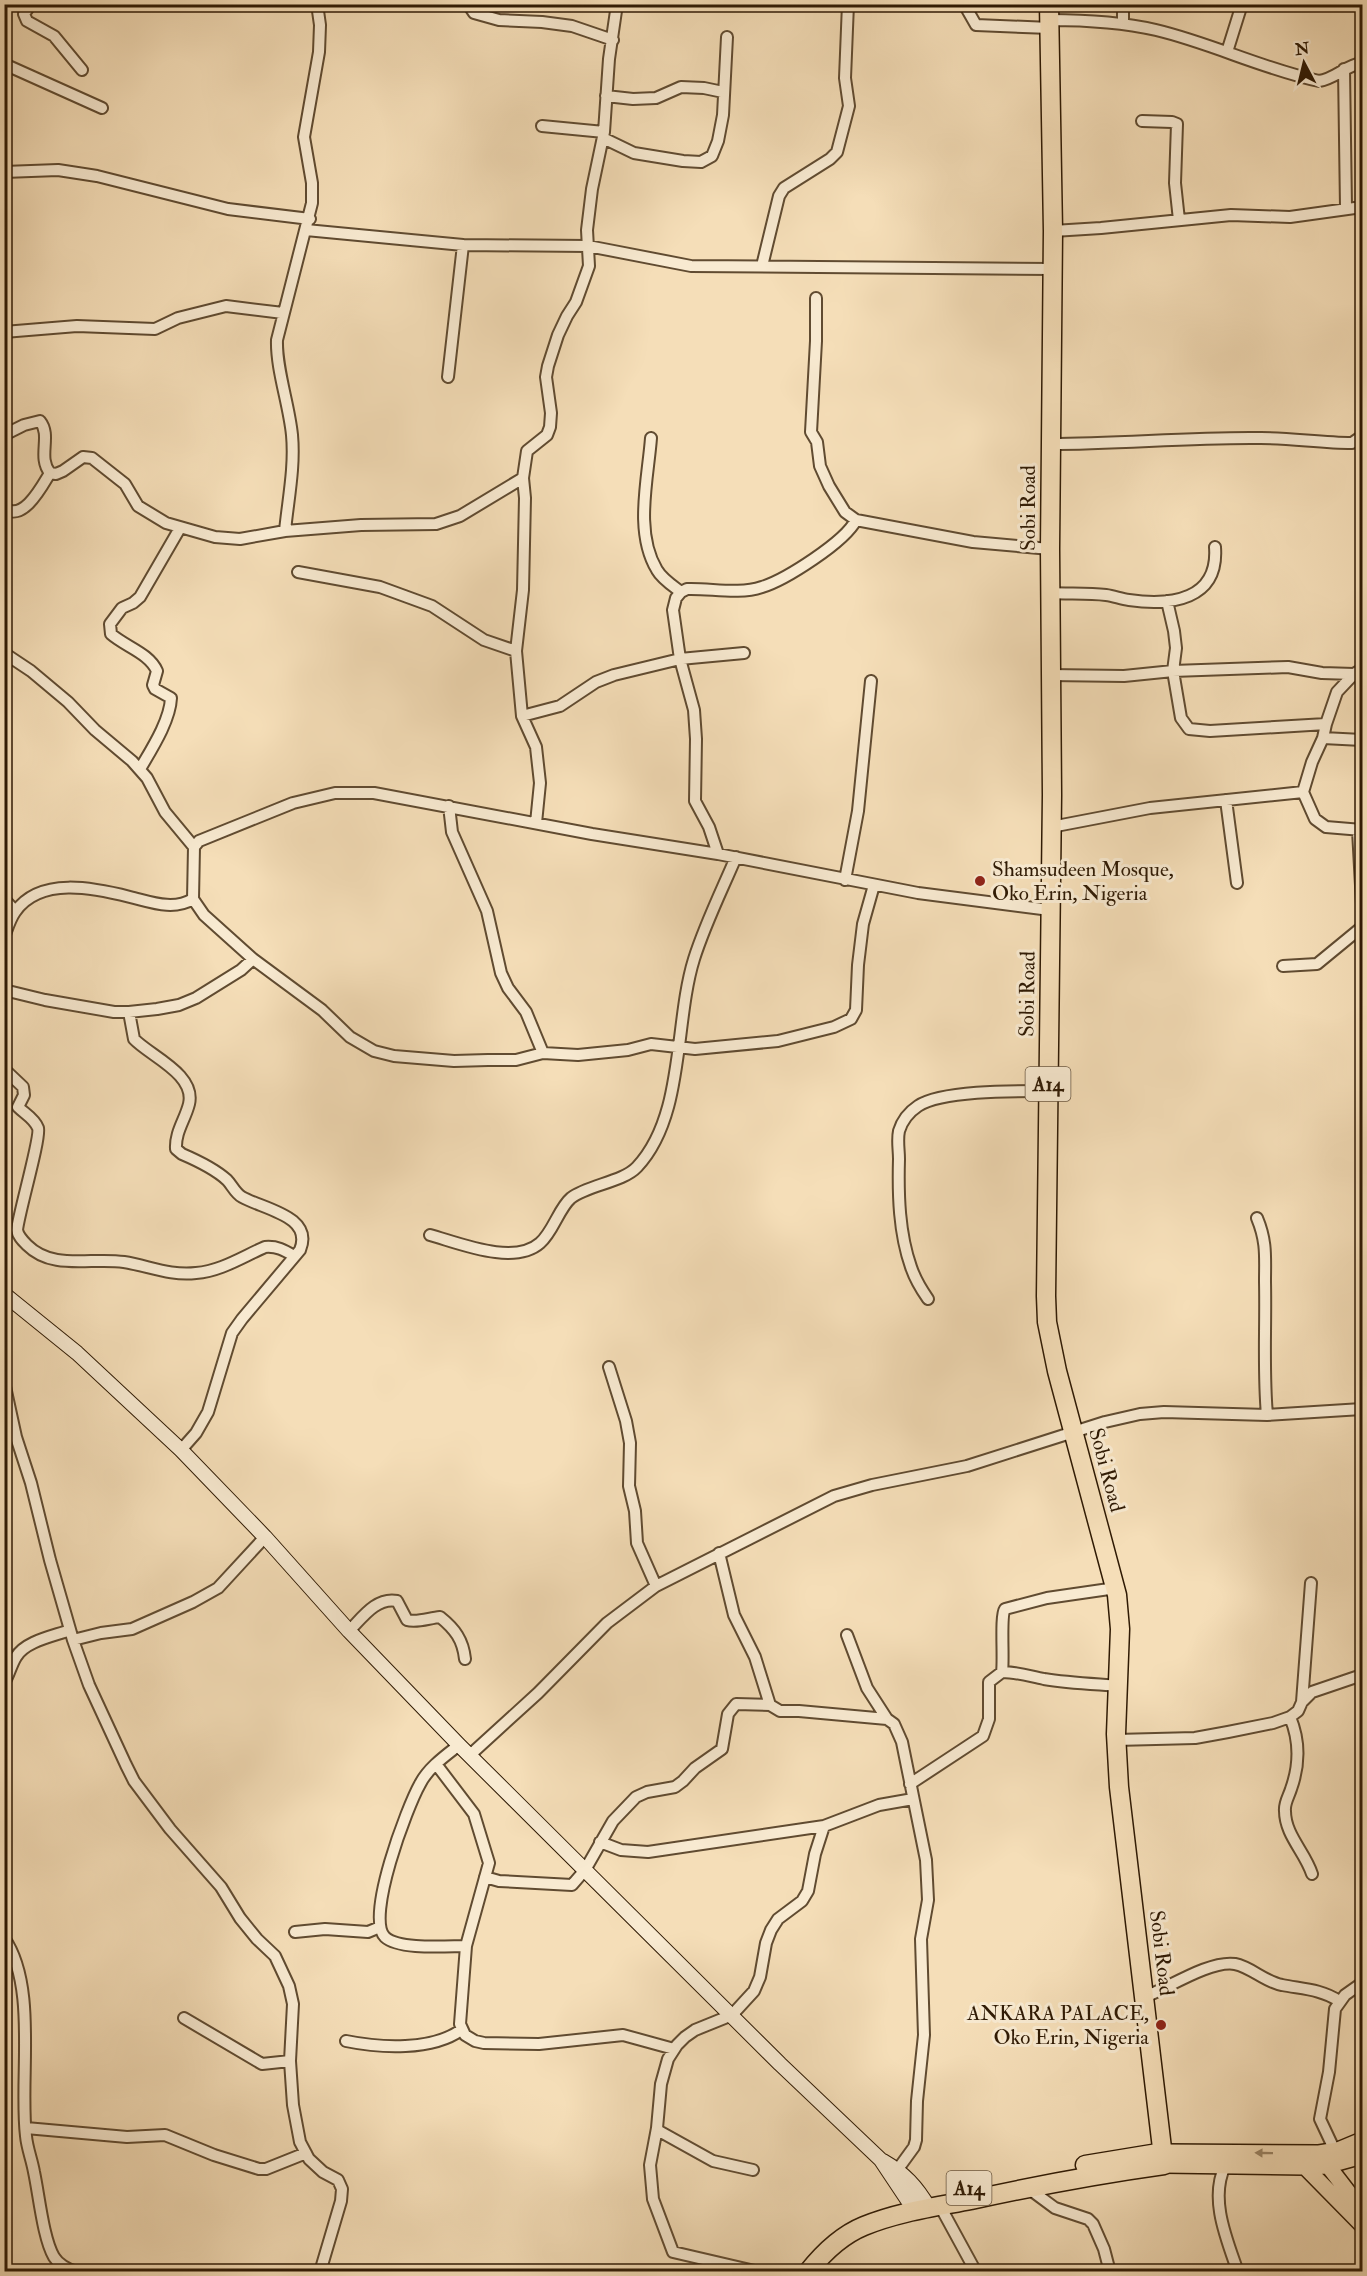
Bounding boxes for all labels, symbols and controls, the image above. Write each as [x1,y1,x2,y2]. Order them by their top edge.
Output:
north arrow [1274,33,1334,93]
text: N [1293,38,1311,60]
street label: Sobi Road [1015,464,1042,551]
place label: Shamsudeen Mosque, Oko Erin, Nigeria [992,856,1174,907]
marker: Shamsudeen Mosque, Oko Erin, Nigeria [973,874,987,888]
street label: Sobi Road [1013,950,1042,1037]
road number: A14 [1026,1067,1070,1101]
street label: Sobi Road [1082,1425,1131,1516]
street label: Sobi Road [1143,1909,1180,1998]
place label: ANKARA PALACE, Oko Erin, Nigeria [966,2000,1149,2051]
marker: ANKARA PALACE, Oko Erin, Nigeria [1154,2018,1168,2032]
one-way arrow [1255,2148,1274,2158]
road number: A14 [946,2171,992,2205]

